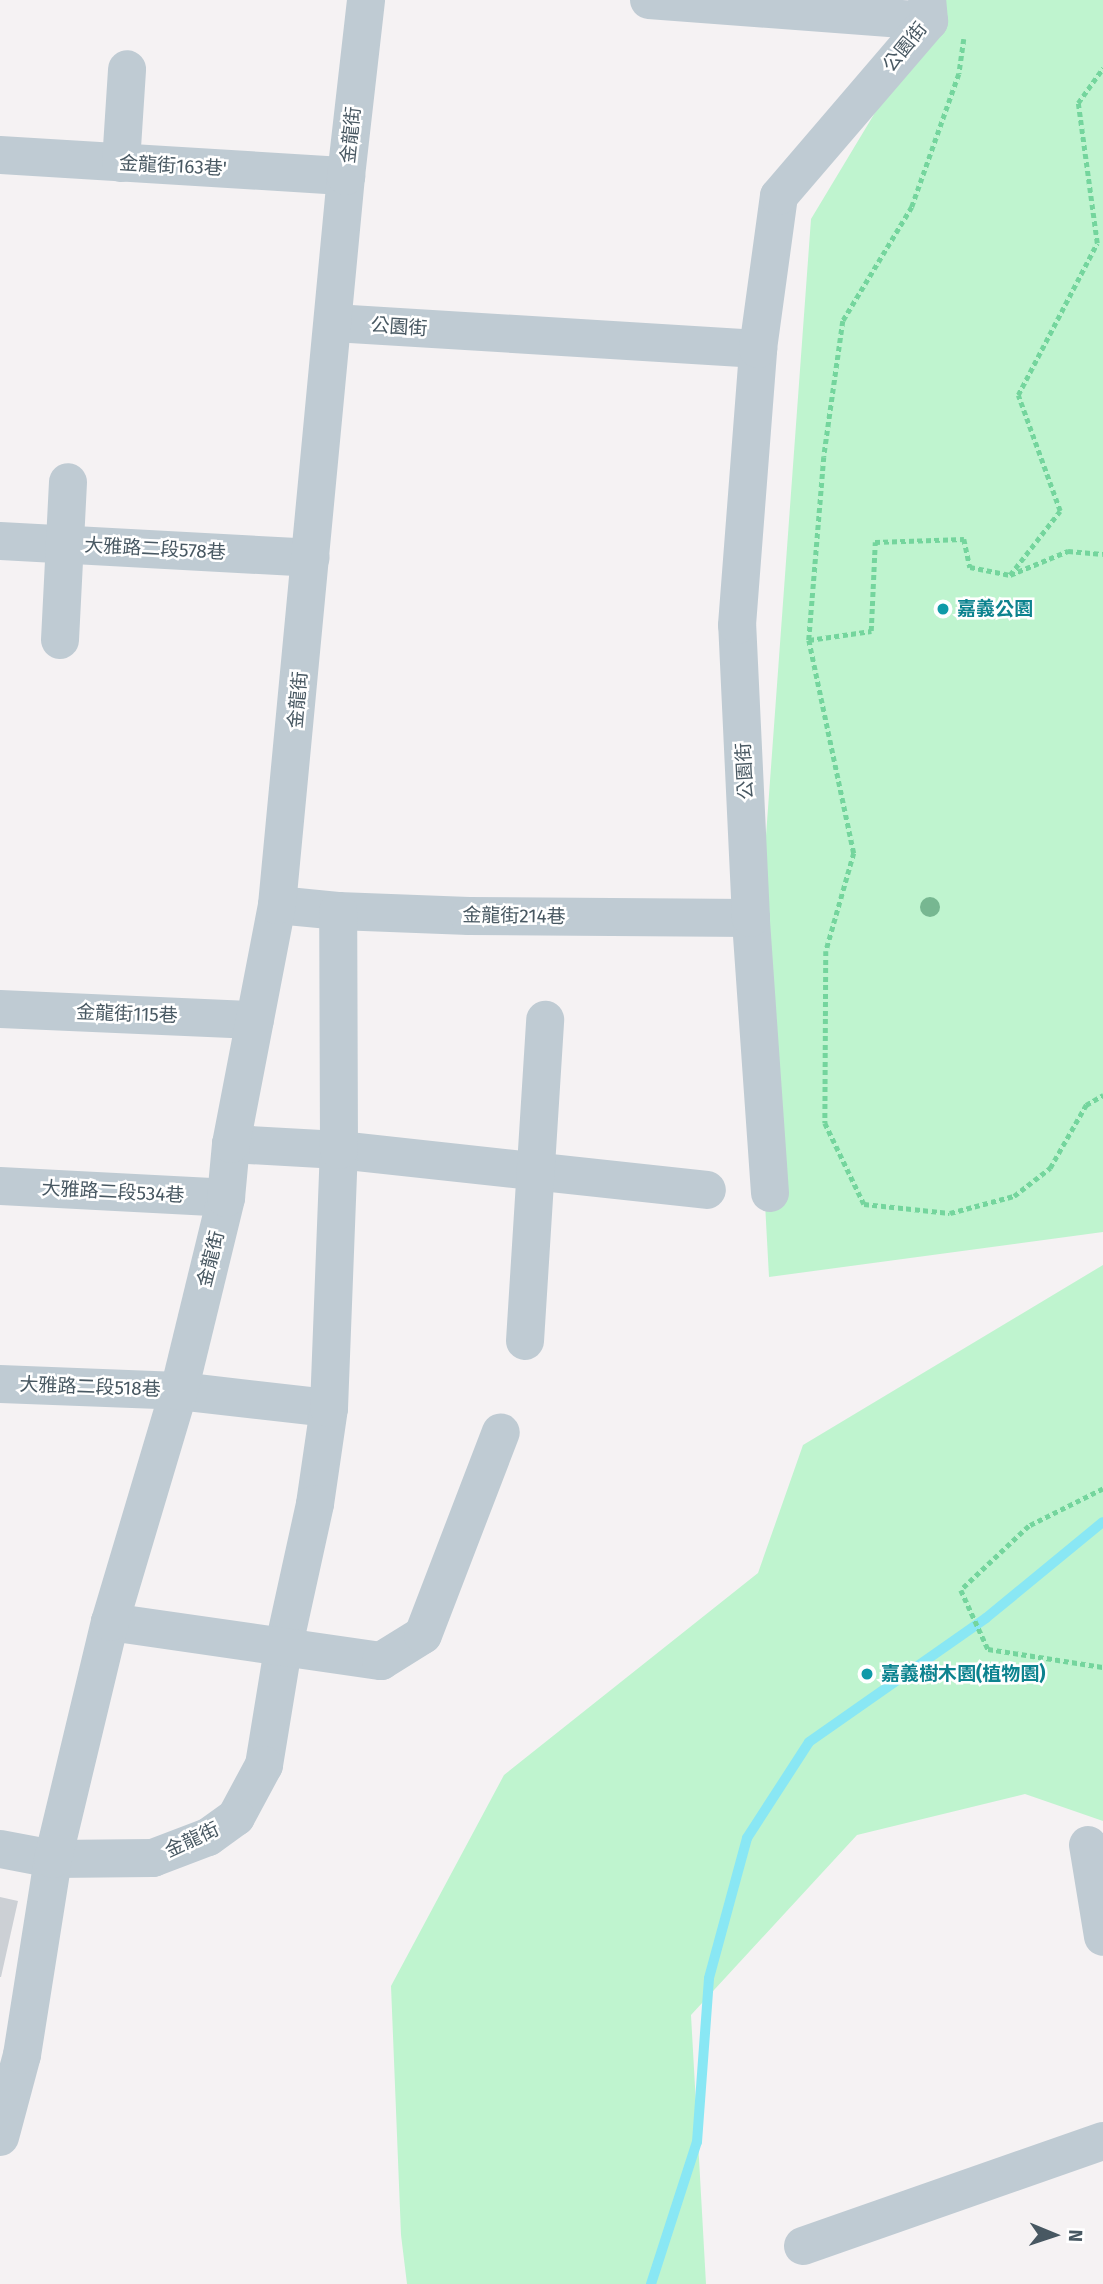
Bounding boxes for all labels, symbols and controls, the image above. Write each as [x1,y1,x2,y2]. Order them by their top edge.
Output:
street label: 公園街 [878,18,932,76]
street label: 金龍街 [337,105,365,165]
street label: 金龍街163巷' [119,152,227,180]
street label: 公園街 [370,314,428,340]
street label: 大雅路二段578巷 [84,534,226,564]
place label: 嘉義公園 [957,598,1033,620]
marker: 嘉義公園 [935,601,951,617]
street label: 金龍街 [284,671,312,729]
street label: 公園街 [732,742,758,800]
street label: 金龍街214巷 [462,904,566,928]
street label: 金龍街115巷 [76,1001,178,1027]
street label: 大雅路二段534巷 [41,1177,185,1207]
street label: 金龍街 [193,1229,229,1289]
street label: 大雅路二段518巷 [19,1373,161,1401]
place label: 嘉義樹木園(植物園) [881,1663,1045,1685]
marker: 嘉義樹木園(植物園) [859,1666,875,1682]
street label: 金龍街 [161,1818,223,1862]
north arrow [1019,2200,1089,2270]
text: N [1064,2229,1087,2242]

